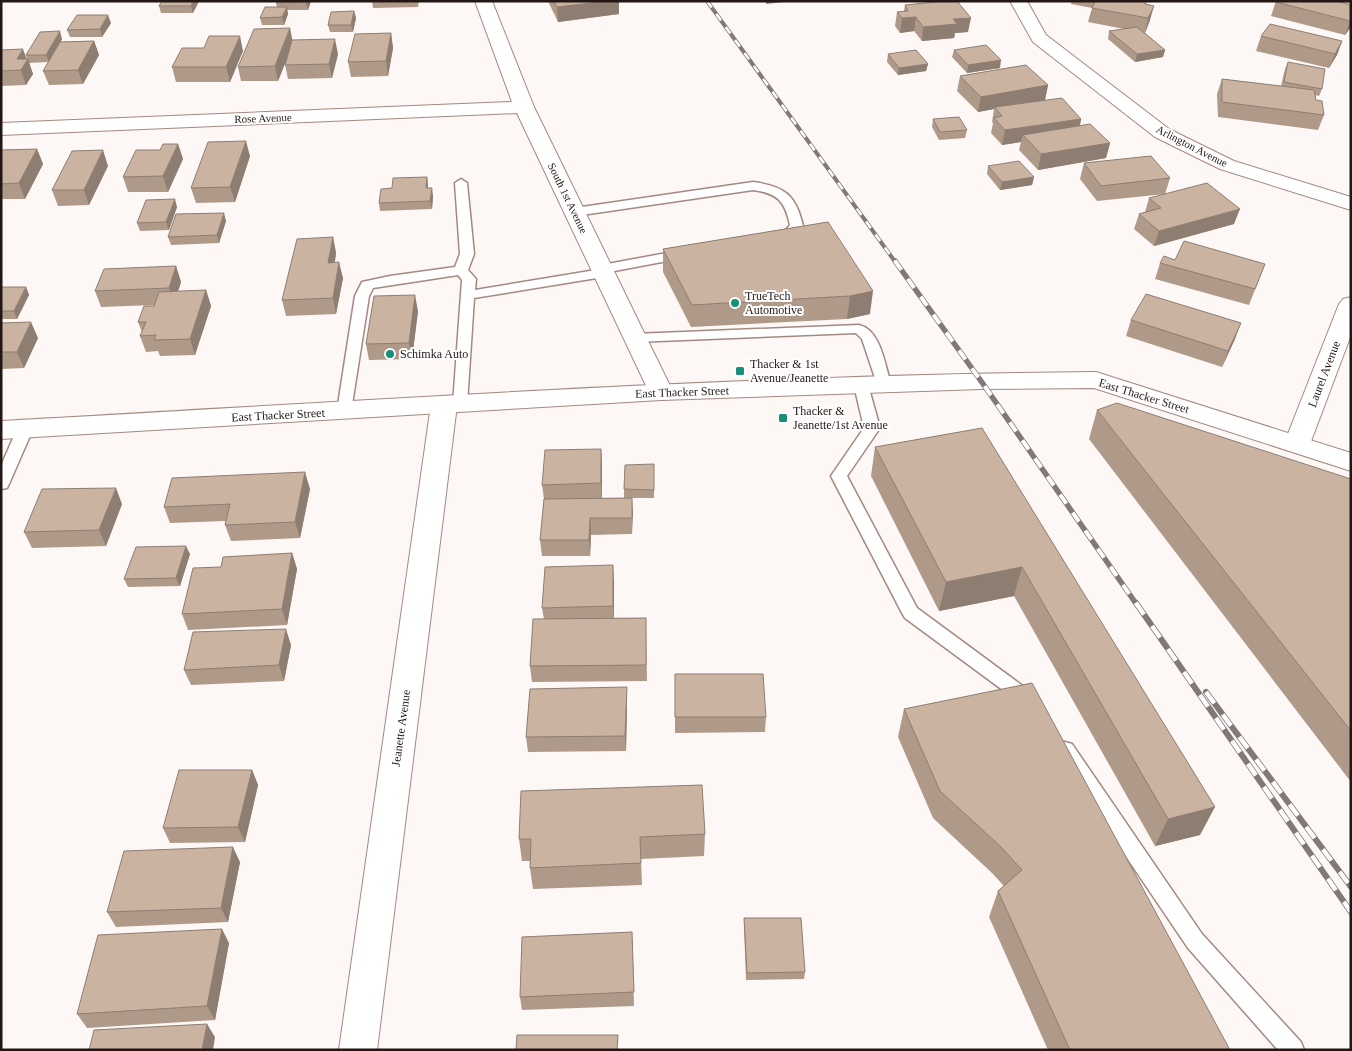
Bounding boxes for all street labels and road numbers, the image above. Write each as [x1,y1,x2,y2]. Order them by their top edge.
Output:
street label: Rose Avenue [234,111,292,125]
street label: Arlington Avenue [1154,123,1230,169]
street label: South 1st Avenue [546,161,590,235]
street label: Laurel Avenue [1305,339,1343,409]
street label: East Thacker Street [1097,376,1191,417]
street label: East Thacker Street [635,383,730,401]
street label: East Thacker Street [231,406,326,424]
street label: Jeanette Avenue [389,689,413,767]

